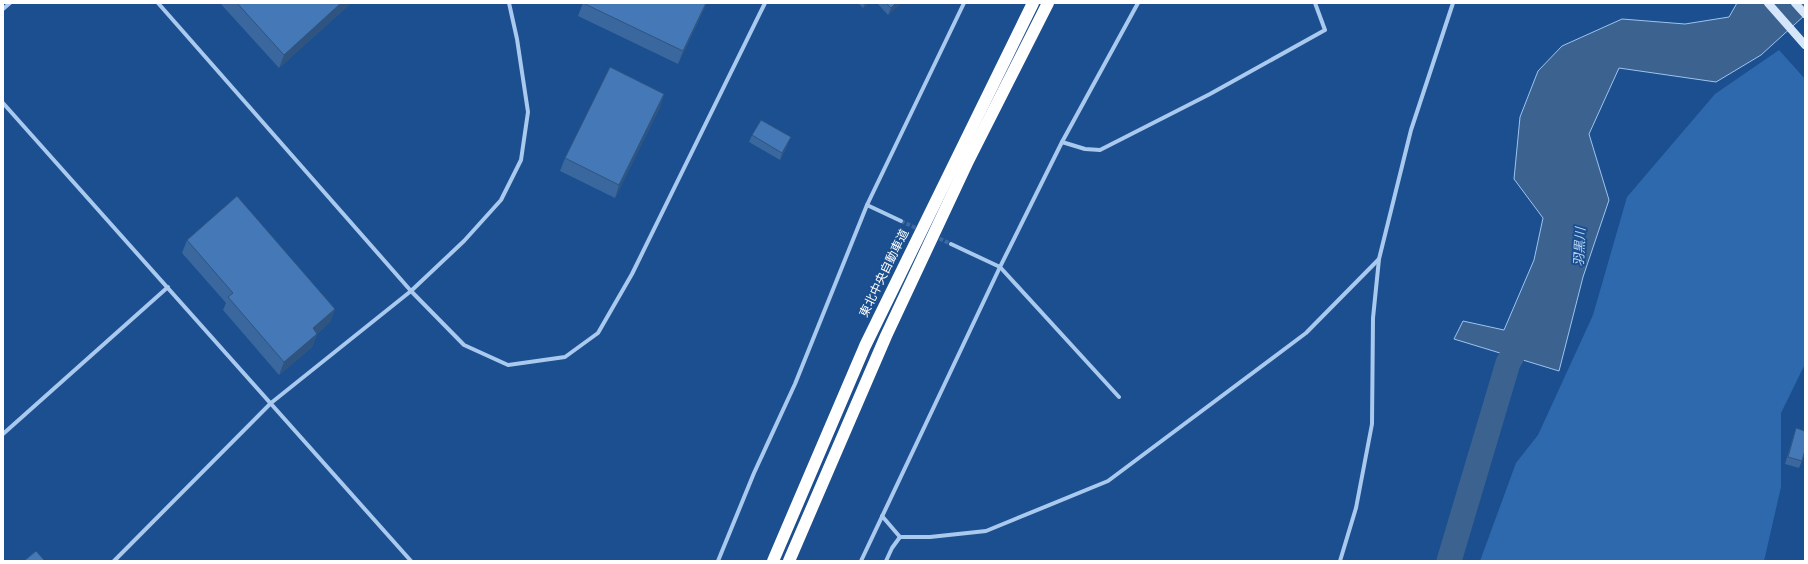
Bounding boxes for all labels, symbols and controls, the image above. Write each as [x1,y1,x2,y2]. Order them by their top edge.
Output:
water label: 羽黒川 [1571,225,1588,267]
street label: 東北中央自動車道 [857,227,911,319]

